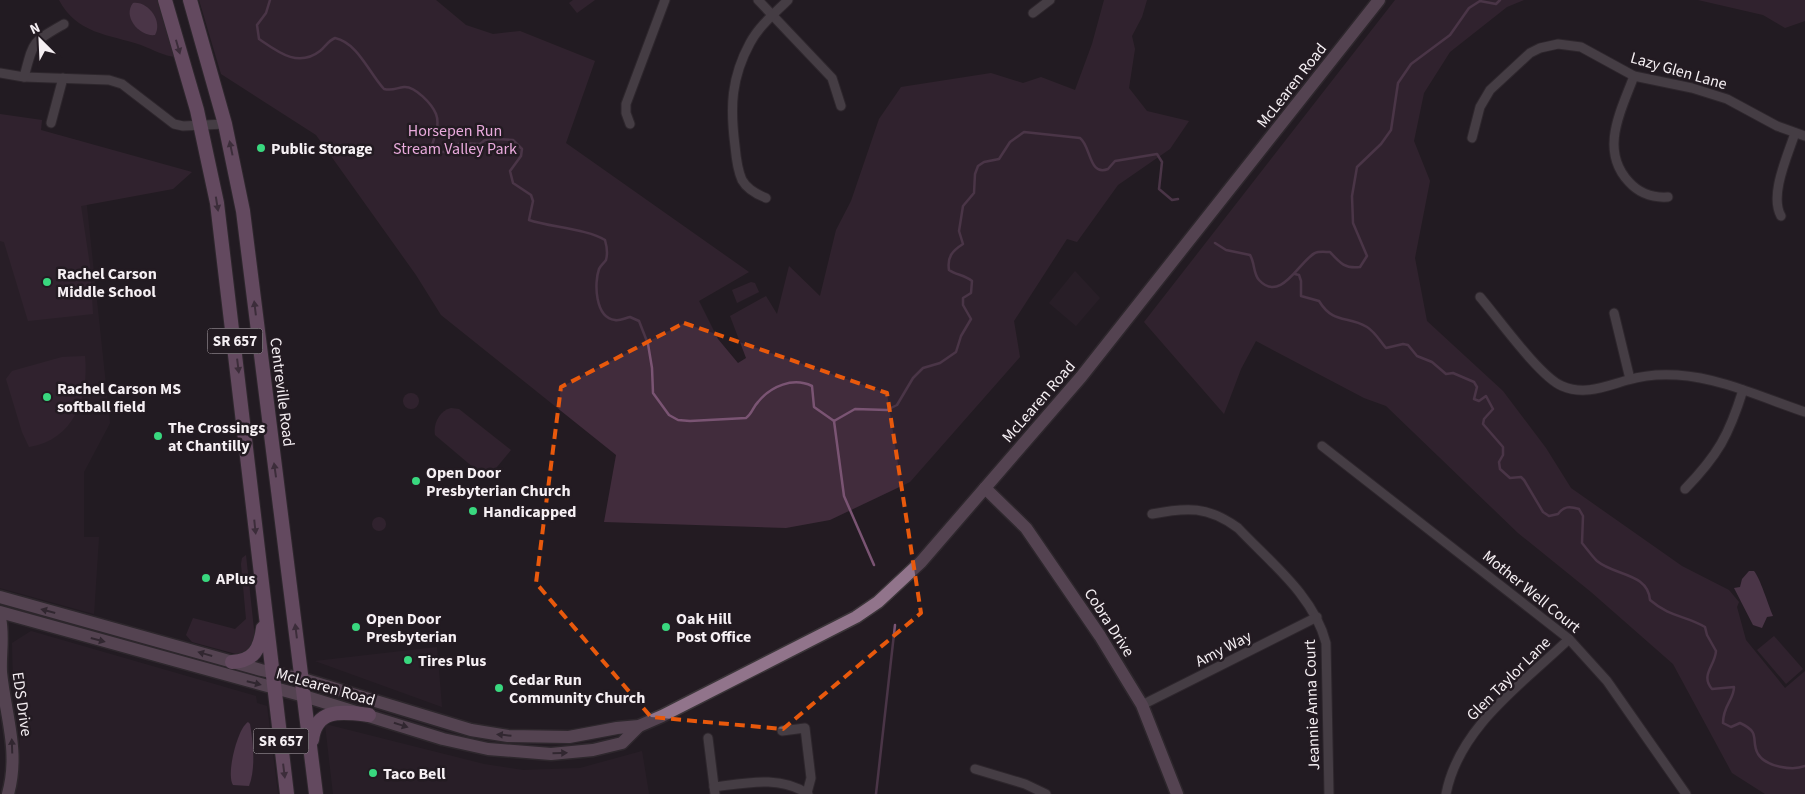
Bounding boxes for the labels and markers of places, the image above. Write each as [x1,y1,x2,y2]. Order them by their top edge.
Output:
place label: Public Storage [271,138,373,160]
marker: Public Storage [255,142,267,154]
place label: Rachel Carson Middle School [57,263,157,303]
marker: Rachel Carson Middle School [41,276,53,288]
place label: Rachel Carson MS softball field [57,378,181,418]
marker: Rachel Carson MS softball field [41,391,53,403]
place label: The Crossings at Chantilly [168,417,265,457]
marker: The Crossings at Chantilly [152,430,164,442]
place label: Open Door Presbyterian Church [426,462,571,502]
marker: Open Door Presbyterian Church [410,475,422,487]
place label: Handicapped [483,501,577,523]
marker: Handicapped [467,505,479,517]
place label: APlus [215,568,255,590]
marker: APlus [200,572,212,584]
place label: Open Door Presbyterian [366,608,457,648]
place label: Oak Hill Post Office [676,608,751,648]
marker: Open Door Presbyterian [350,621,362,633]
marker: Oak Hill Post Office [660,621,672,633]
place label: Tires Plus [418,650,486,672]
marker: Tires Plus [402,654,414,666]
place label: Cedar Run Community Church [509,669,645,709]
marker: Cedar Run Community Church [493,682,505,694]
place label: Taco Bell [383,763,446,785]
marker: Taco Bell [367,767,379,779]

